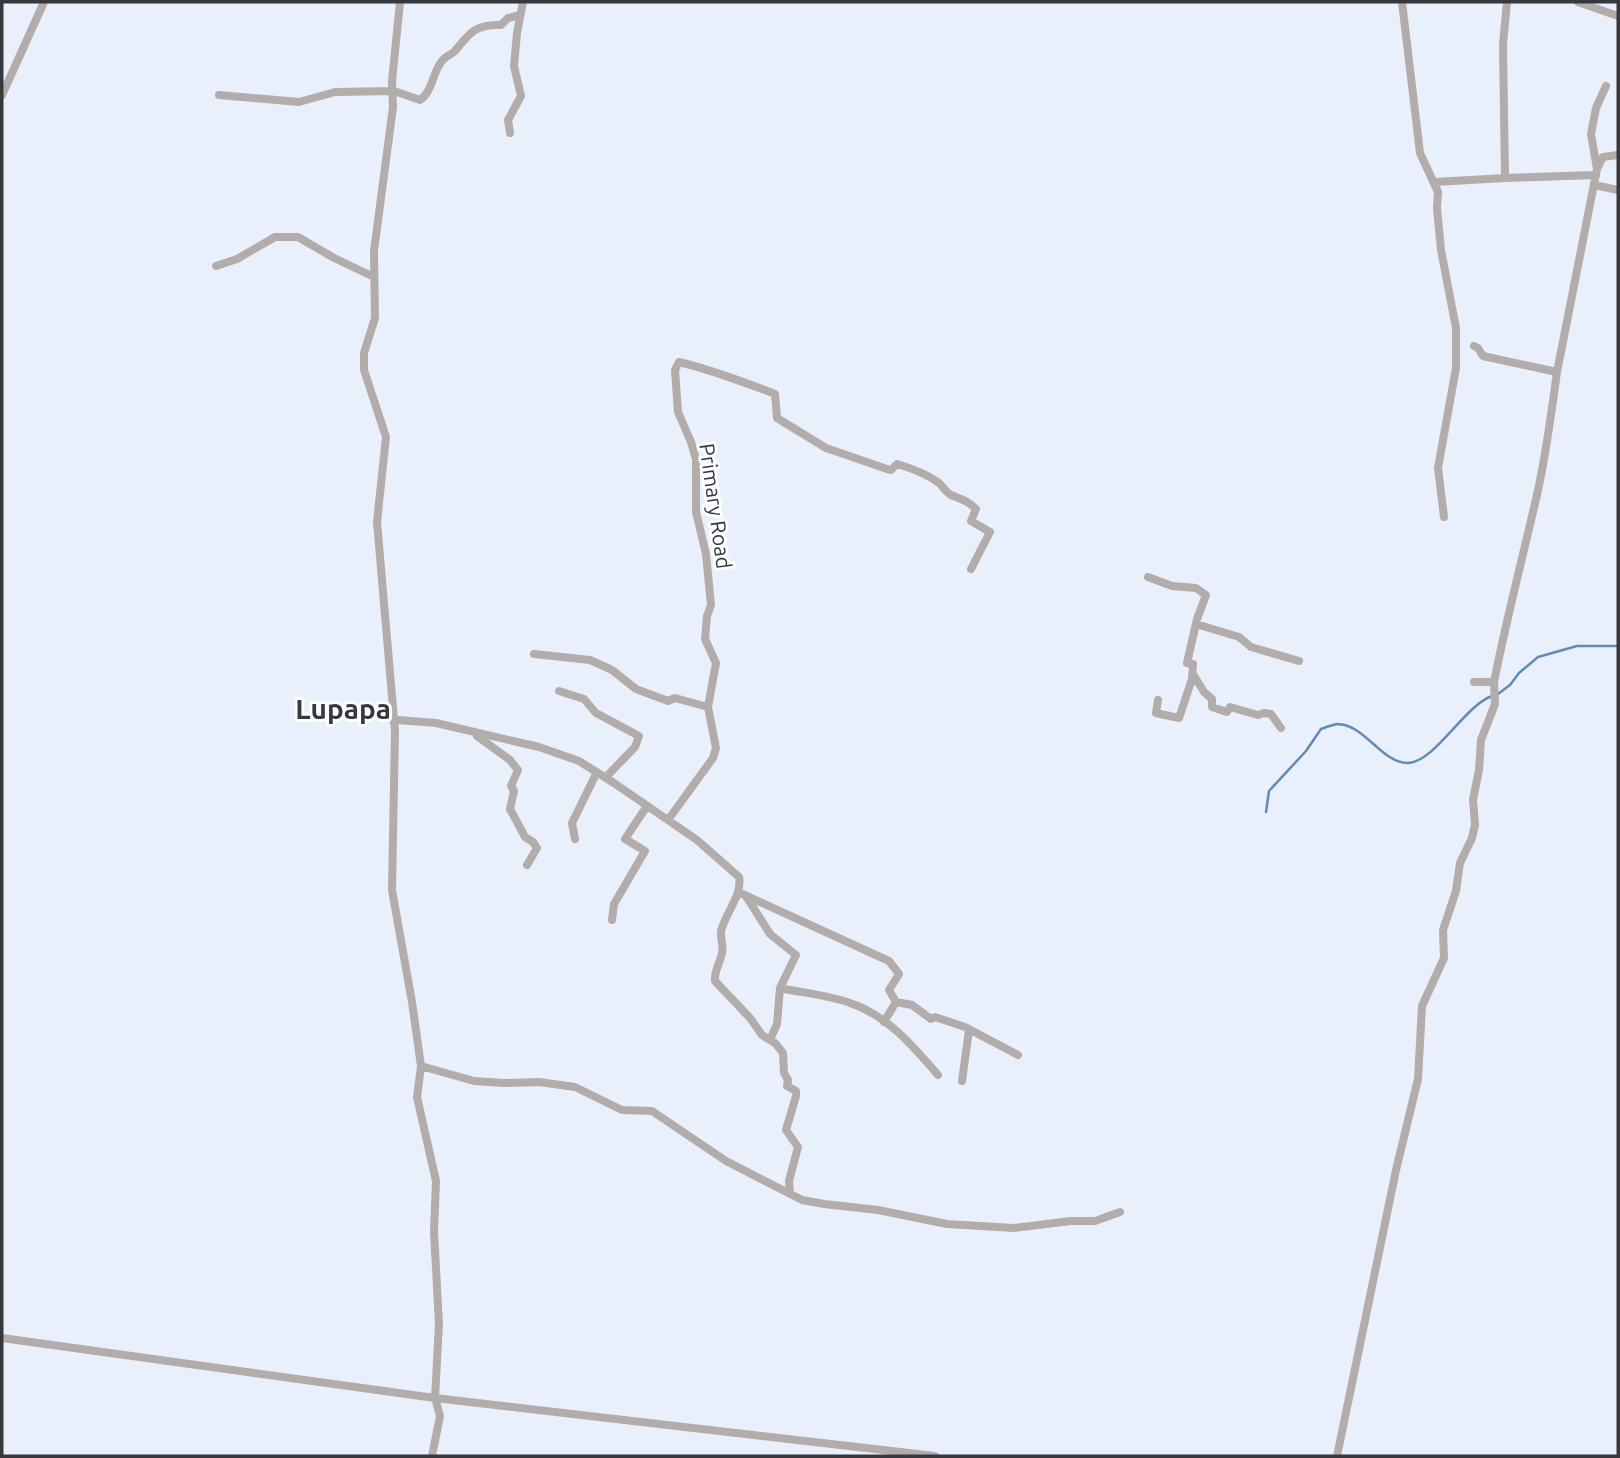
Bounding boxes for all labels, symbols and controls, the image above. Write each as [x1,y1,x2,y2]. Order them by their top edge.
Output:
street label: Primary Road [695,442,737,570]
district label: Lupapa [295,693,391,724]

